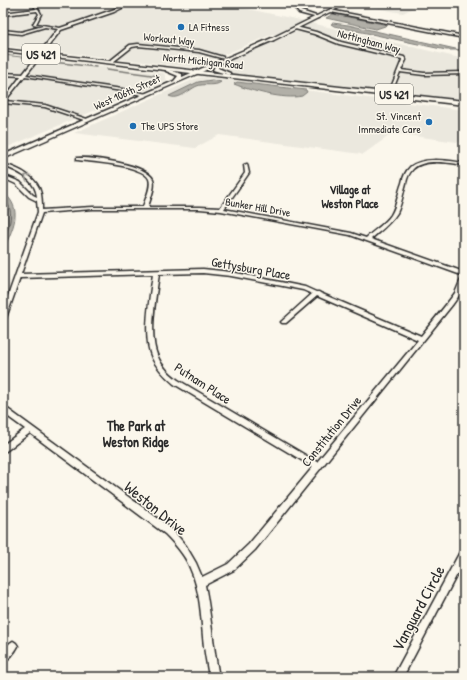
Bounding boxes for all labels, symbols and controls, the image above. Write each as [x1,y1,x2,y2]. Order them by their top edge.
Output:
place label: LA Fitness [189,20,229,34]
marker: LA Fitness [176,22,186,32]
street label: Nottingham Way [336,26,402,56]
street label: Workout Way [143,29,195,49]
road number: US 421 [22,44,60,64]
street label: North Michigan Road [162,50,244,72]
street label: West 106th Street [91,71,163,113]
road number: US 421 [375,84,413,104]
place label: St. Vincent Immediate Care [358,109,422,136]
marker: St. Vincent Immediate Care [424,117,434,127]
place label: The UPS Store [141,119,199,133]
marker: The UPS Store [128,121,138,131]
one-way arrow [24,175,31,182]
district label: Village at Weston Place [321,181,379,212]
street label: Bunker Hill Drive [224,194,292,220]
street label: Gettysburg Place [210,252,292,284]
street label: Putnam Place [171,358,235,408]
street label: Constitution Drive [297,392,365,470]
district label: The Park at Weston Ridge [103,416,170,453]
street label: Weston Drive [120,476,193,541]
street label: Vanguard Circle [386,561,450,655]

